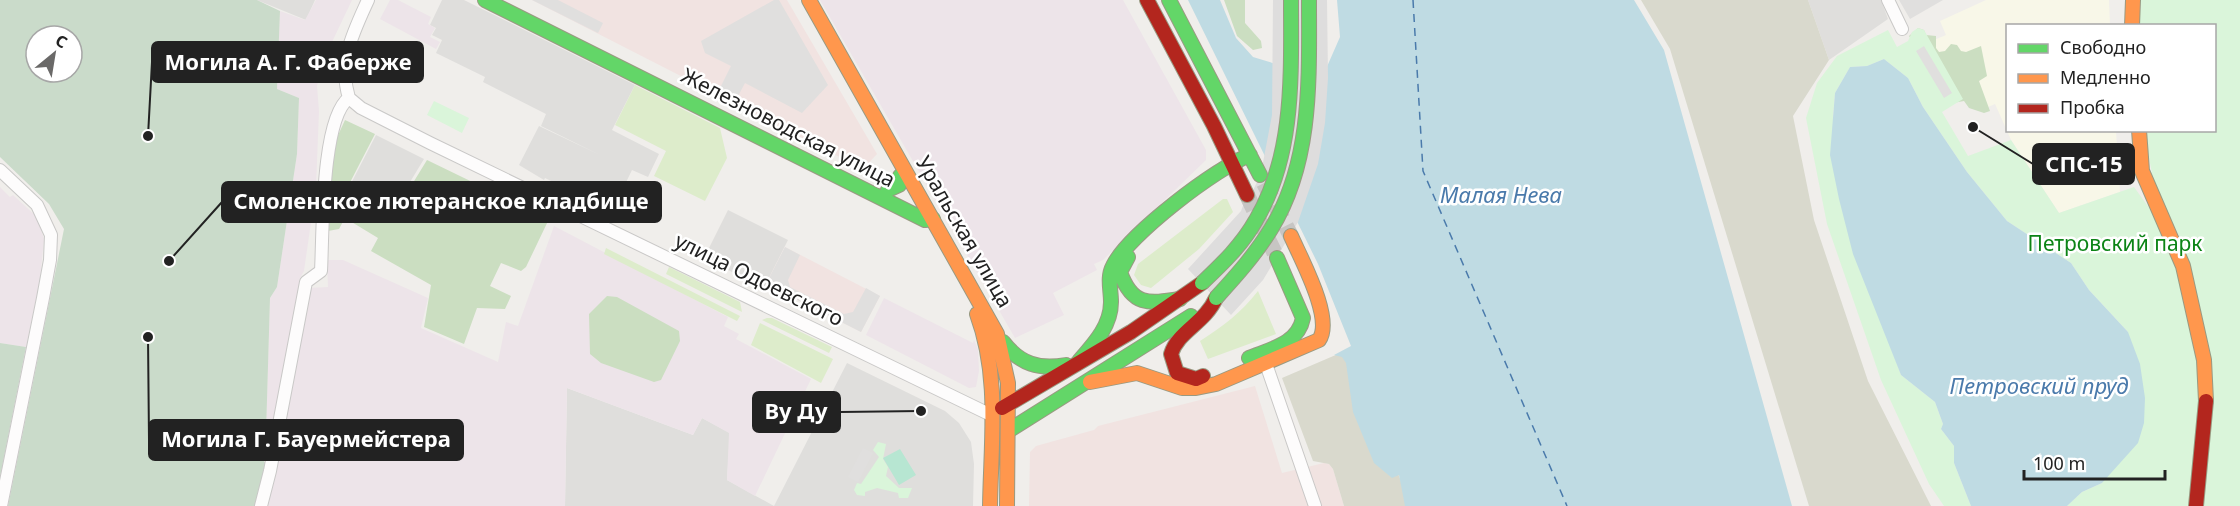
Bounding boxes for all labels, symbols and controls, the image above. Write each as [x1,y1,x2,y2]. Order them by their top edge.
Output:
north arrow [24,24,84,84]
legend [2006,24,2216,132]
text: С [52,29,71,53]
text: Свободно [2060,35,2146,59]
callout: Могила А. Г. Фаберже [152,42,423,82]
text: Могила А. Г. Фаберже [164,46,412,76]
street label: Железноводская улица [677,61,900,193]
text: Медленно [2060,65,2151,89]
text: Пробка [2060,95,2125,119]
callout: СПС-15 [2033,144,2134,184]
text: СПС-15 [2045,148,2123,178]
street label: Уральская улица [910,151,1020,312]
water label: Малая Нева [1440,179,1562,209]
callout: Смоленское лютеранское кладбище [222,182,661,222]
text: Смоленское лютеранское кладбище [233,185,649,215]
street label: улица Одоевского [670,226,848,332]
park label: Петровский парк [2028,229,2202,257]
water label: Петровский пруд [1950,370,2128,400]
callout: Ву Ду [753,392,840,432]
text: Ву Ду [764,395,828,425]
callout: Могила Г. Бауермейстера [149,420,463,460]
text: Могила Г. Бауермейстера [161,423,451,453]
scale bar [2024,443,2165,481]
text: 100 m [2033,451,2085,475]

